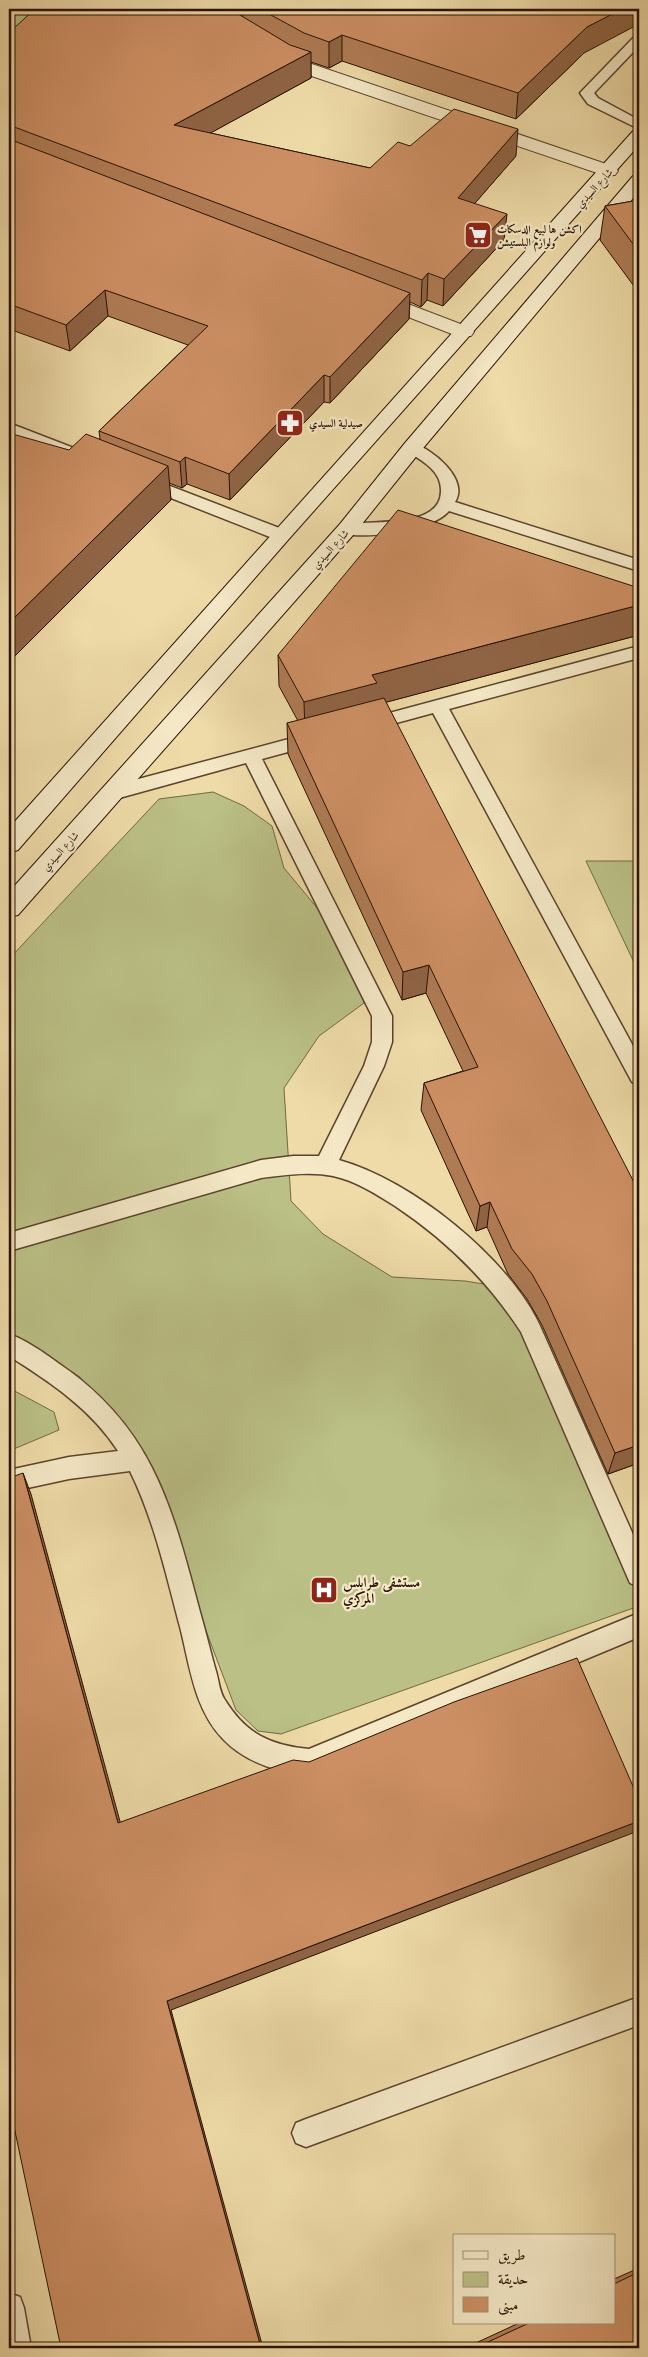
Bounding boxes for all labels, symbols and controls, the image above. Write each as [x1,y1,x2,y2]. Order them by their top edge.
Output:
street label: شارع السيدي [572,165,618,213]
supermarket icon: اكشن ها لبيع الدسكات ولوازم البلستيشن [463,220,493,250]
place label: اكشن ها لبيع الدسكات ولوازم البلستيشن [497,222,582,252]
pharmacy icon: صيدلية السيدي [275,408,305,438]
place label: صيدلية السيدي [309,416,363,432]
street label: شارع السيدي [308,526,354,574]
street label: شارع السيدي [38,828,84,876]
place label: مستشفى طرابلس المركزي [343,1573,420,1610]
hospital icon: مستشفى طرابلس المركزي [309,1575,339,1605]
legend [453,2234,616,2324]
text: طريق [498,2245,525,2265]
text: حديقة [498,2269,528,2288]
text: مبنى [498,2295,518,2316]

